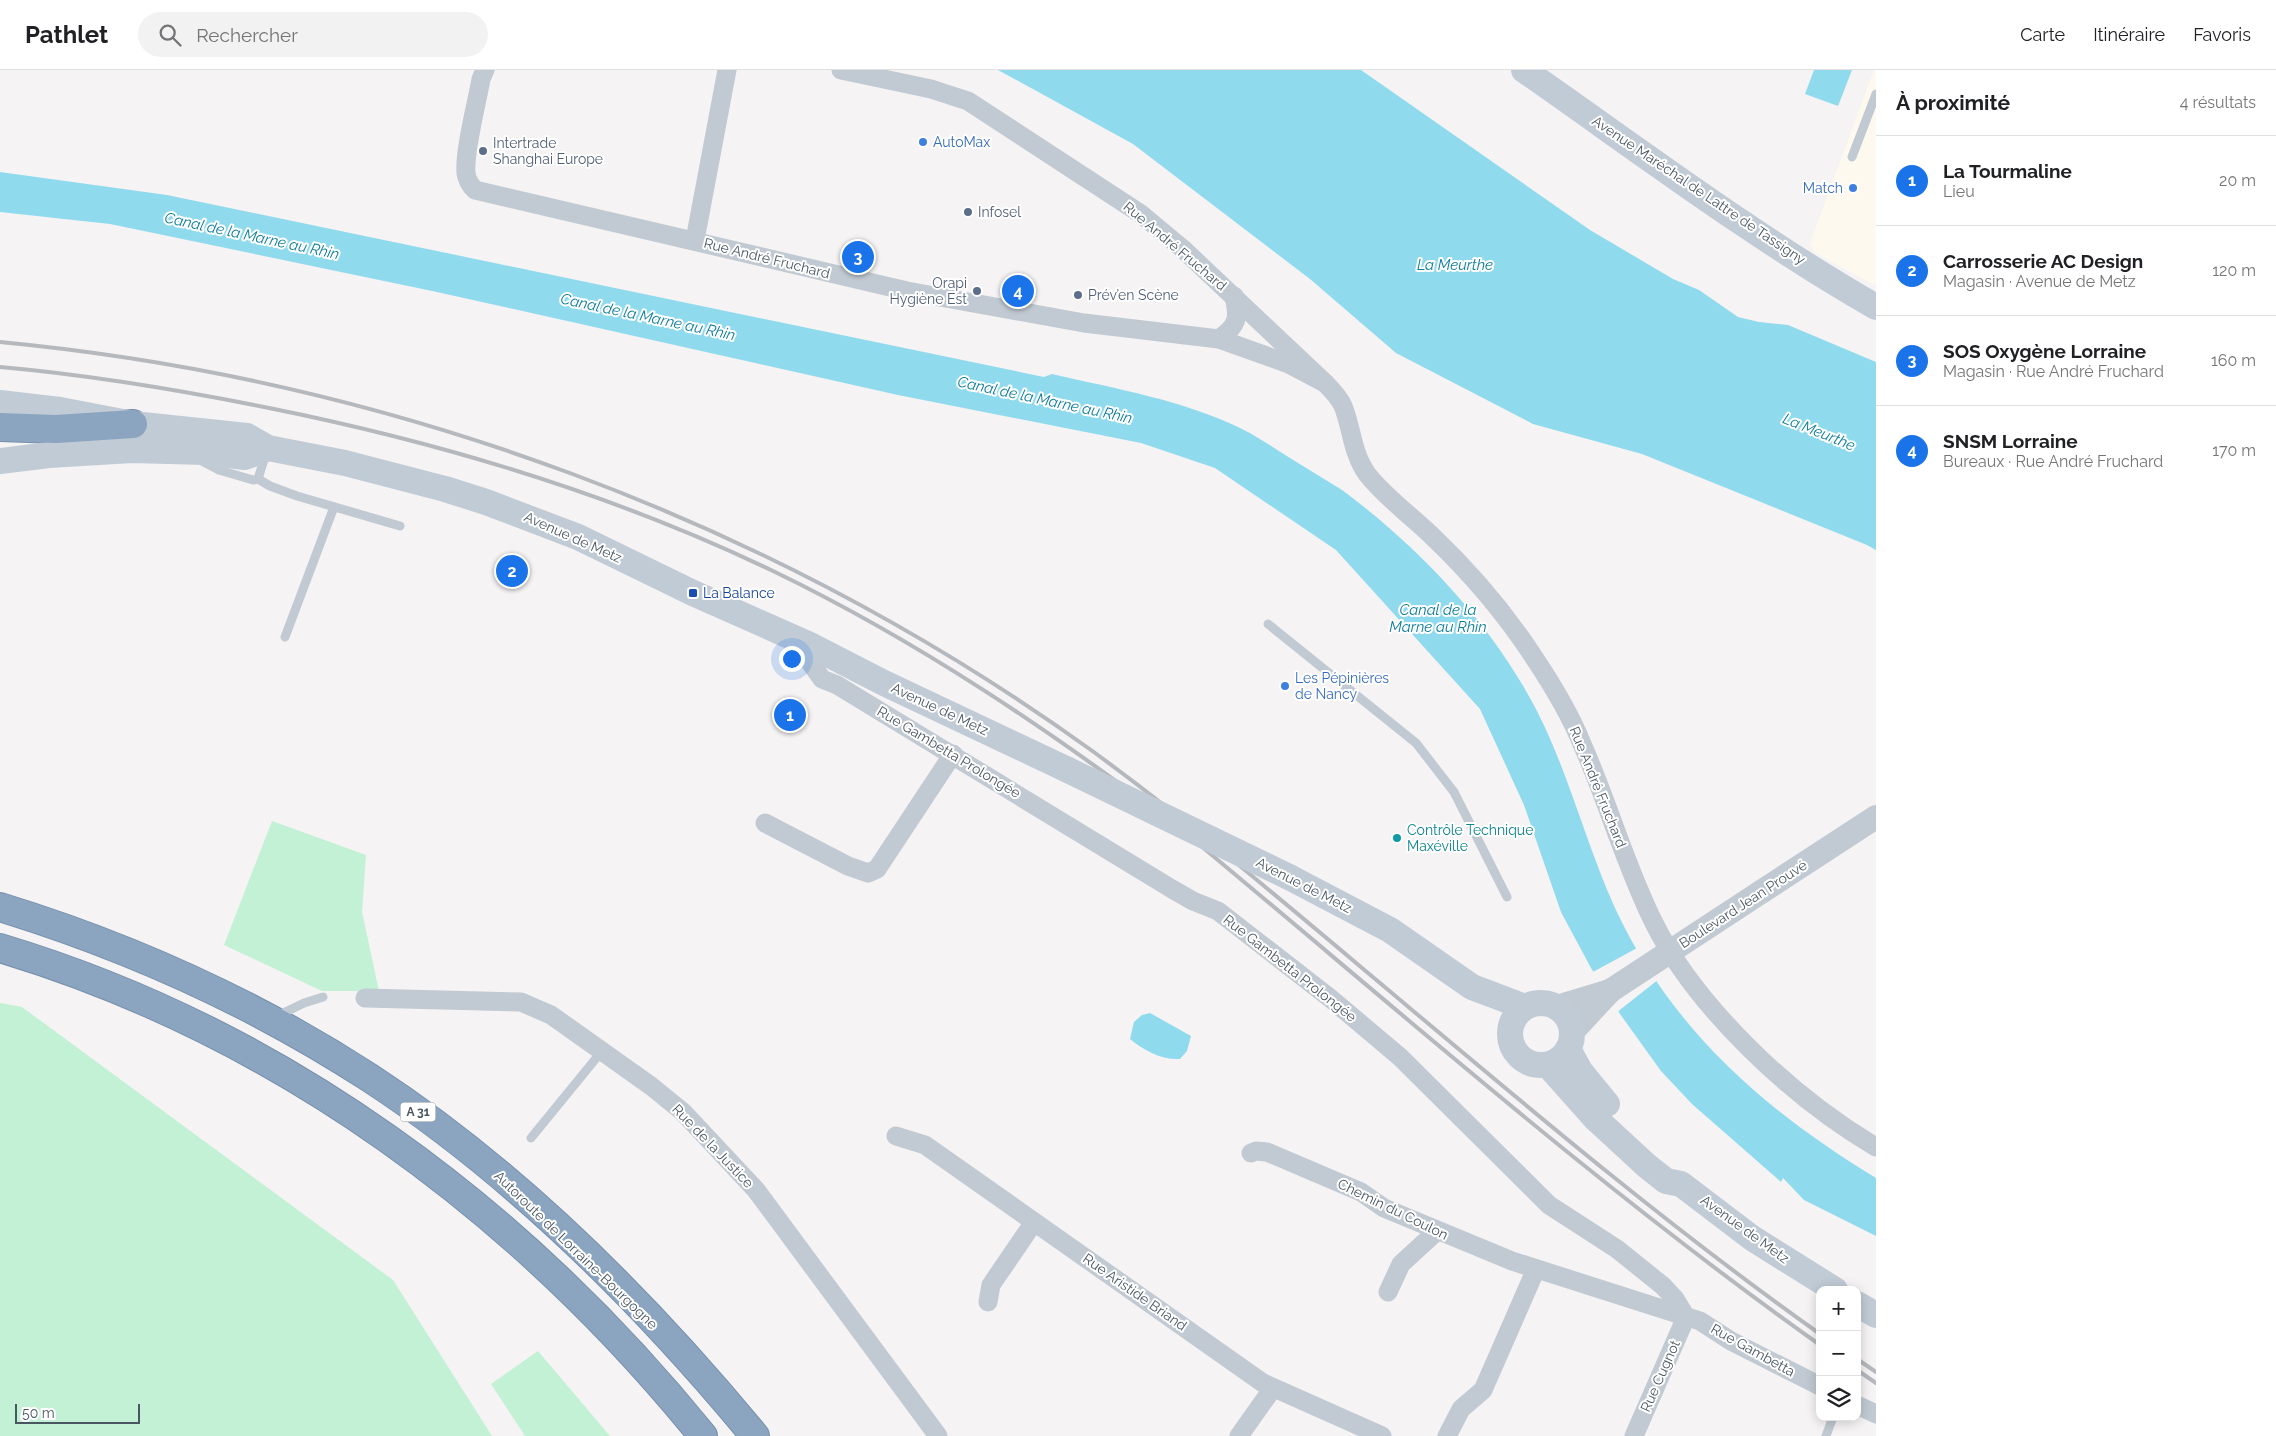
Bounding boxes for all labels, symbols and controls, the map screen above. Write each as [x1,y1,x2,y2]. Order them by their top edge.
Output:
search box [138,12,488,57]
text: Pathlet [25,20,108,49]
icon: search [156,21,184,49]
text: Rechercher [196,24,298,46]
text: Carte [2020,24,2065,45]
text: Itinéraire [2093,24,2165,45]
text: Favoris [2193,24,2251,45]
text: À proximité [1896,90,2010,115]
text: 4 résultats [2180,93,2256,112]
street label: Avenue Maréchal de Lattre de Tassigny [1589,112,1809,268]
place label: AutoMax [933,134,990,150]
place label: Intertrade Shanghai Europe [493,135,603,167]
marker: AutoMax [917,136,929,148]
marker: Intertrade Shanghai Europe [477,145,489,157]
text: La Tourmaline [1943,160,2072,182]
text: 1 [1908,171,1916,190]
text: 20 m [2219,171,2256,190]
place label: Match [1803,180,1843,196]
marker: Match [1847,182,1859,194]
text: Lieu [1943,182,1975,201]
street label: Rue André Fruchard [1120,198,1230,294]
place label: Infosel [978,204,1021,220]
marker: Infosel [962,206,974,218]
water label: Canal de la Marne au Rhin [163,209,341,263]
street label: Rue André Fruchard [702,235,832,281]
pin: 3 [842,238,874,276]
text: Carrosserie AC Design [1943,250,2143,272]
water label: La Meurthe [1417,256,1493,274]
text: 2 [1907,261,1917,280]
text: 120 m [2212,261,2256,280]
pin: 4 [1002,272,1034,310]
text: Magasin · Avenue de Metz [1943,272,2136,291]
place label: Orapi Hygiène Est [890,275,967,307]
marker: Orapi Hygiène Est [971,285,983,297]
place label: Prév’en Scène [1088,287,1179,303]
marker: Prév’en Scène [1072,289,1084,301]
water label: Canal de la Marne au Rhin [559,290,737,344]
text: SOS Oxygène Lorraine [1943,340,2146,362]
text: 3 [1908,351,1916,370]
text: 160 m [2211,351,2256,370]
text: Magasin · Rue André Fruchard [1943,362,2164,381]
water label: Canal de la Marne au Rhin [956,373,1134,427]
water label: La Meurthe [1780,409,1858,455]
text: SNSM Lorraine [1943,430,2078,452]
text: 4 [1907,441,1917,460]
text: 170 m [2212,441,2256,460]
text: Bureaux · Rue André Fruchard [1943,452,2163,471]
street label: Avenue de Metz [522,508,624,566]
pin: 2 [496,552,528,590]
place label: La Balance [703,585,775,601]
marker: La Balance [687,587,699,599]
water label: Canal de la Marne au Rhin [1389,601,1487,636]
your location [779,646,805,672]
place label: Les Pépinières de Nancy [1295,670,1389,702]
street label: Avenue de Metz [889,680,991,739]
marker: Les Pépinières de Nancy [1279,680,1291,692]
pin: 1 [774,696,806,734]
street label: Rue Gambetta Prolongée [875,703,1023,801]
street label: Rue André Fruchard [1566,724,1630,850]
place label: Contrôle Technique Maxéville [1407,822,1533,854]
marker: Contrôle Technique Maxéville [1391,832,1403,844]
street label: Avenue de Metz [1254,854,1355,916]
street label: Boulevard Jean Prouvé [1676,857,1810,951]
street label: Rue Gambetta Prolongée [1220,911,1360,1025]
street label: Rue de la Justice [669,1101,757,1191]
road number: A 31 [400,1102,436,1122]
street label: Autoroute de Lorraine-Bourgogne [491,1168,661,1332]
street label: Chemin du Coulon [1335,1175,1451,1243]
street label: Avenue de Metz [1698,1192,1792,1266]
street label: Rue Aristide Briand [1080,1250,1190,1334]
map controls [1816,1286,1861,1421]
button: + [1816,1286,1861,1331]
street label: Rue Gambetta [1708,1320,1798,1380]
button: − [1816,1331,1861,1376]
street label: Rue Cugnot [1637,1337,1683,1414]
button: layers [1816,1376,1861,1421]
scale bar [15,1401,140,1424]
text: 50 m [22,1405,55,1421]

